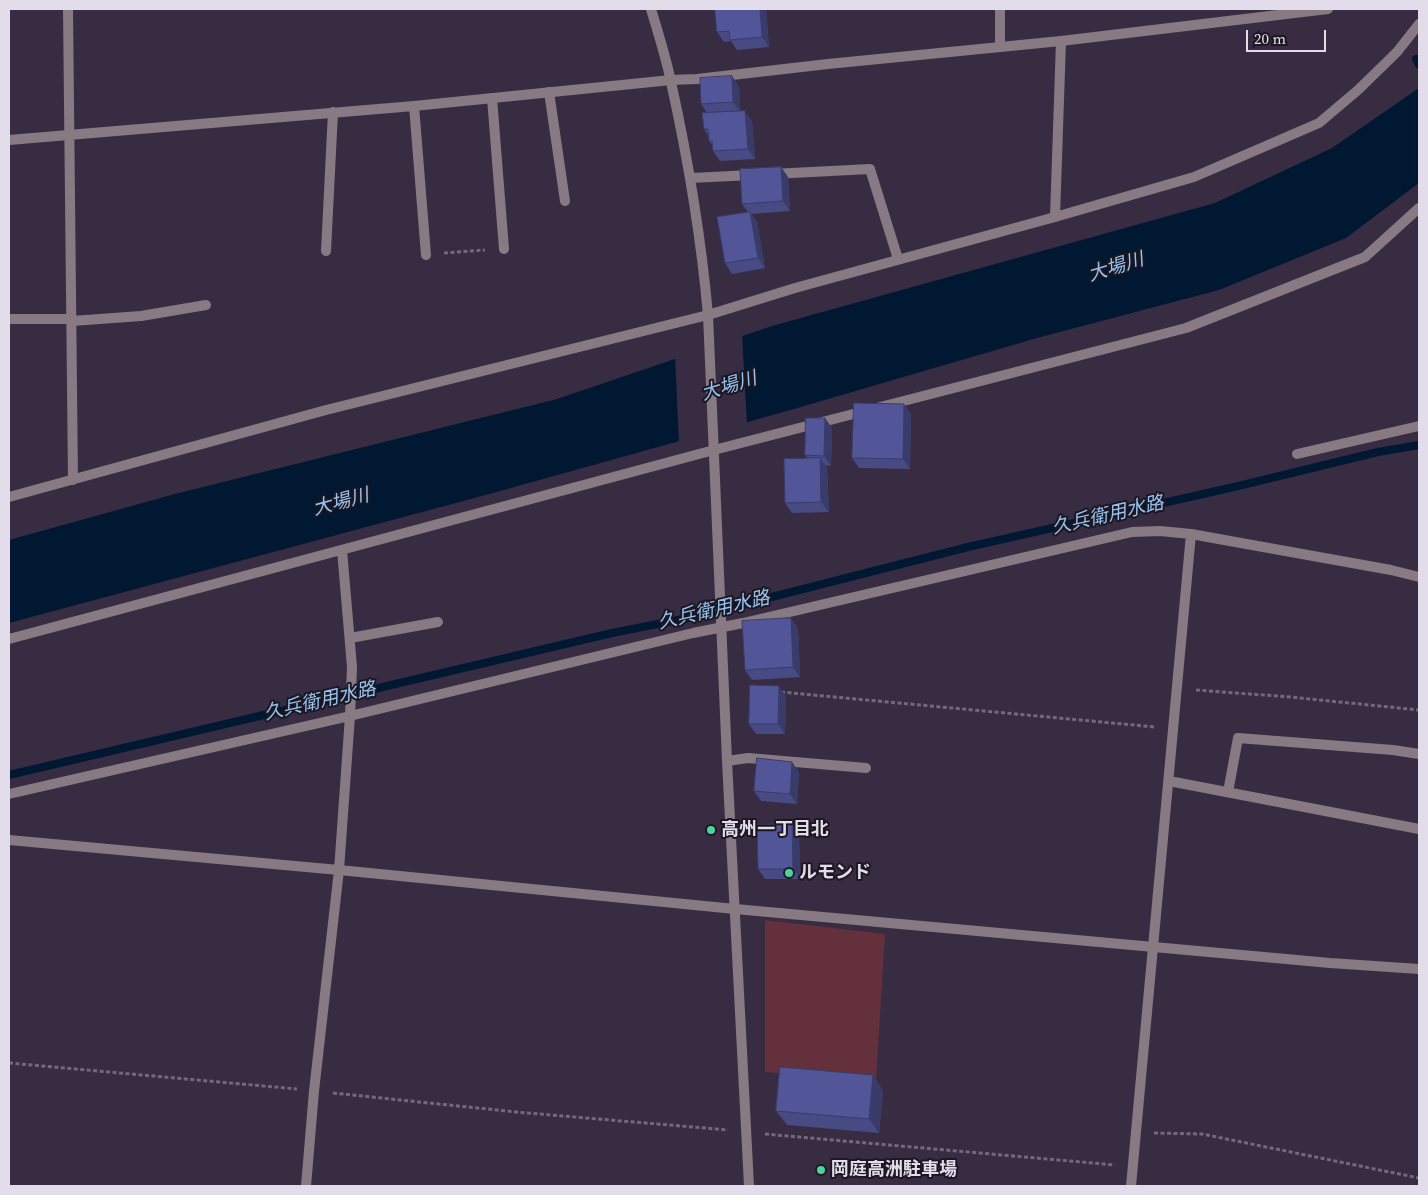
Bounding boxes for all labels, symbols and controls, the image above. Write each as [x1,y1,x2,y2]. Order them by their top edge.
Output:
scale bar [1248,20,1328,52]
text: 20 m [1254,28,1286,49]
water label: 大場川 [1085,249,1147,287]
water label: 大場川 [698,368,760,406]
water label: 大場川 [311,485,371,521]
water label: 久兵衛用水路 [1050,492,1166,540]
water label: 久兵衛用水路 [656,587,772,635]
water label: 久兵衛用水路 [262,678,378,726]
place label: 高州一丁目北 [721,819,829,841]
marker: 高州一丁目北 [705,824,717,836]
place label: ルモンド [799,862,871,884]
marker: ルモンド [783,867,795,879]
place label: 岡庭高洲駐車場 [831,1159,957,1181]
marker: 岡庭高洲駐車場 [815,1164,827,1176]

